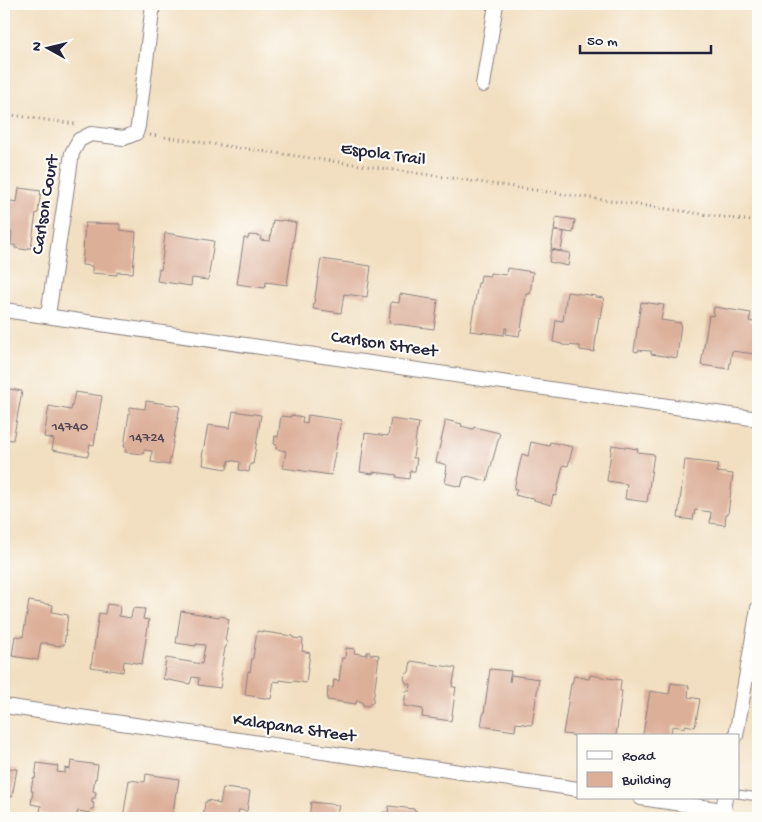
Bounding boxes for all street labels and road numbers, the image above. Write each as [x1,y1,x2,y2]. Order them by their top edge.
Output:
street label: Espola Trail [339,139,427,171]
street label: Carlson Court [28,152,64,256]
street label: Carlson Street [330,327,440,363]
street label: Kalapana Street [231,710,358,748]

